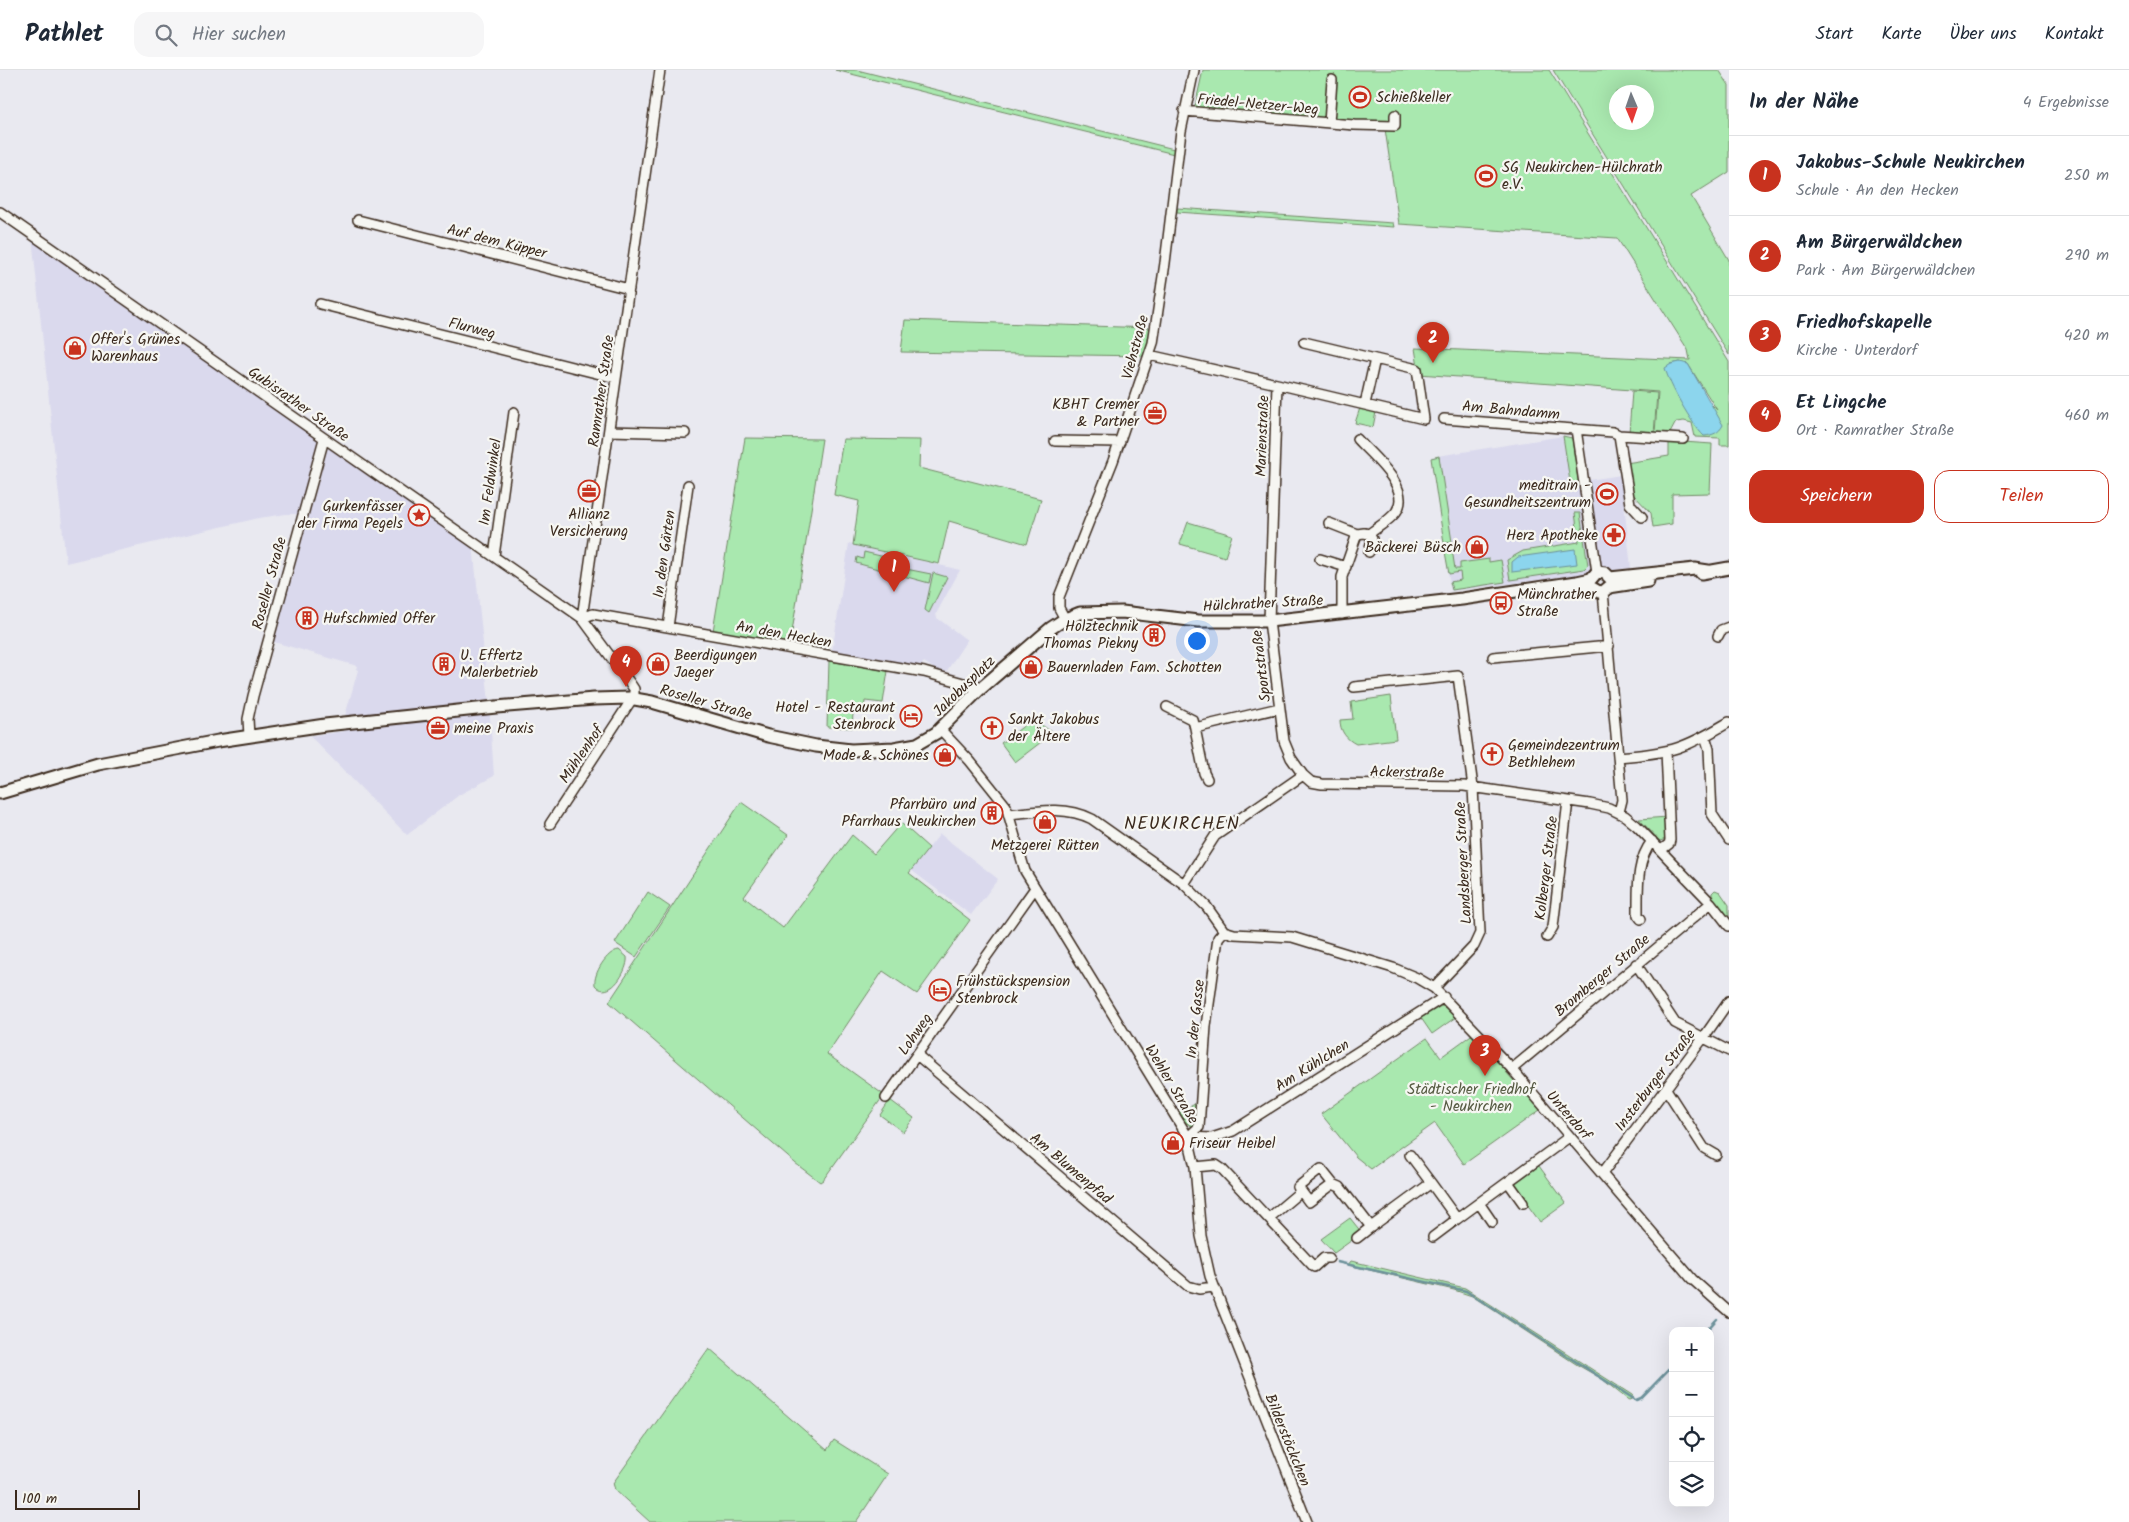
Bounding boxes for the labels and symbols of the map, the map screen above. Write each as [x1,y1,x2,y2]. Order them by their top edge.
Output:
sports icon: Schießkeller [1348,85,1372,109]
north arrow [1609,85,1654,130]
place label: Schießkeller [1376,86,1452,110]
street label: Friedel-Netzer-Weg [1196,88,1319,122]
place label: SG Neukirchen-Hülchrath e.V. [1502,156,1663,197]
sports icon: SG Neukirchen-Hülchrath e.V. [1474,164,1498,188]
street label: Auf dem Küpper [444,218,550,266]
street label: Flurweg [446,312,498,346]
street label: Viehstraße [1116,312,1156,382]
pin: 2 [1417,322,1449,363]
place label: Offer's Grünes Warenhaus [91,328,181,369]
street label: Ramrather Straße [582,333,622,449]
shop icon: Offer's Grünes Warenhaus [63,336,87,360]
street label: Gubisrather Straße [243,361,354,449]
place label: KBHT Cremer & Partner [1052,393,1140,434]
street label: Marienstraße [1250,394,1276,477]
street label: Am Bahndamm [1461,395,1561,427]
office icon: KBHT Cremer & Partner [1143,401,1167,425]
street label: Im Feldwinkel [473,437,509,527]
place label: meditrain - Gesundheitszentrum [1464,474,1591,515]
office icon: Allianz Versicherung [577,479,601,503]
sports icon: meditrain - Gesundheitszentrum [1595,482,1619,506]
place label: Gurkenfässer der Firma Pegels [298,495,404,536]
place icon: Gurkenfässer der Firma Pegels [407,503,431,527]
place label: Allianz Versicherung [550,503,628,544]
street label: In den Gärten [647,509,683,600]
pharmacy icon: Herz Apotheke [1602,523,1626,547]
place label: Herz Apotheke [1506,524,1598,548]
street label: Roseller Straße [246,534,294,632]
shop icon: Bäckerei Büsch [1465,535,1489,559]
place label: Bäckerei Büsch [1365,536,1461,560]
pin: 1 [878,551,910,592]
place label: Münchrather Straße [1517,583,1597,624]
street label: Hülchrather Straße [1202,589,1324,619]
bus stop icon: Münchrather Straße [1489,591,1513,615]
building icon: Hufschmied Offer [295,606,319,630]
place label: Hufschmied Offer [323,607,436,631]
street label: An den Hecken [734,615,833,655]
place label: Holztechnik Thomas Piekny [1043,615,1139,656]
building icon: Holztechnik Thomas Piekny [1142,623,1166,647]
your location [1184,628,1210,654]
street label: Sportstraße [1246,628,1278,703]
place label: U. Effertz Malerbetrieb [460,644,538,685]
place label: Beerdigungen Jaeger [674,644,757,685]
pin: 4 [610,646,642,687]
street label: Jakobusplatz [928,650,1002,723]
building icon: U. Effertz Malerbetrieb [432,652,456,676]
shop icon: Beerdigungen Jaeger [646,652,670,676]
shop icon: Bauernladen Fam. Schotten [1019,655,1043,679]
place label: Bauernladen Fam. Schotten [1047,656,1222,680]
street label: Roseller Straße [657,678,755,728]
place label: Hotel - Restaurant Stenbrock [775,696,896,737]
hotel icon: Hotel - Restaurant Stenbrock [899,704,923,728]
place label: Sankt Jakobus der Ältere [1008,708,1100,749]
office icon: meine Praxis [426,716,450,740]
church icon: Sankt Jakobus der Ältere [980,716,1004,740]
place label: meine Praxis [454,717,534,741]
street label: Mühlenhof [553,719,611,789]
place label: Gemeindezentrum Bethlehem [1508,734,1620,775]
church icon: Gemeindezentrum Bethlehem [1480,742,1504,766]
shop icon: Mode & Schönes [933,743,957,767]
place label: Mode & Schönes [823,744,930,768]
street label: Ackerstraße [1370,760,1445,786]
place label: Pfarrbüro und Pfarrhaus Neukirchen [841,793,977,834]
building icon: Pfarrbüro und Pfarrhaus Neukirchen [980,801,1004,825]
street label: Landsberger Straße [1449,801,1479,925]
shop icon: Metzgerei Rütten [1033,810,1057,834]
district label: NEUKIRCHEN [1124,810,1240,839]
street label: Kolberger Straße [1529,814,1565,922]
place label: Metzgerei Rütten [991,834,1099,858]
street label: Bromberger Straße [1549,928,1656,1023]
place label: Frühstückspension Stenbrock [956,970,1070,1011]
hotel icon: Frühstückspension Stenbrock [928,978,952,1002]
street label: In der Gasse [1180,978,1212,1060]
street label: Lohweg [893,1008,939,1061]
street label: Insterburger Straße [1609,1024,1702,1137]
street label: Am Kühlchen [1270,1033,1355,1098]
pin: 3 [1469,1035,1501,1076]
street label: Wehler Straße [1138,1040,1205,1129]
park label: Städtischer Friedhof - Neukirchen [1407,1078,1536,1119]
street label: Unterdorf [1540,1085,1598,1147]
street label: Am Blumenpfad [1024,1127,1117,1211]
shop icon: Friseur Heibel [1161,1131,1185,1155]
place label: Friseur Heibel [1189,1132,1276,1156]
street label: Bilderstöckchen [1258,1390,1317,1490]
scale bar [15,1487,140,1510]

